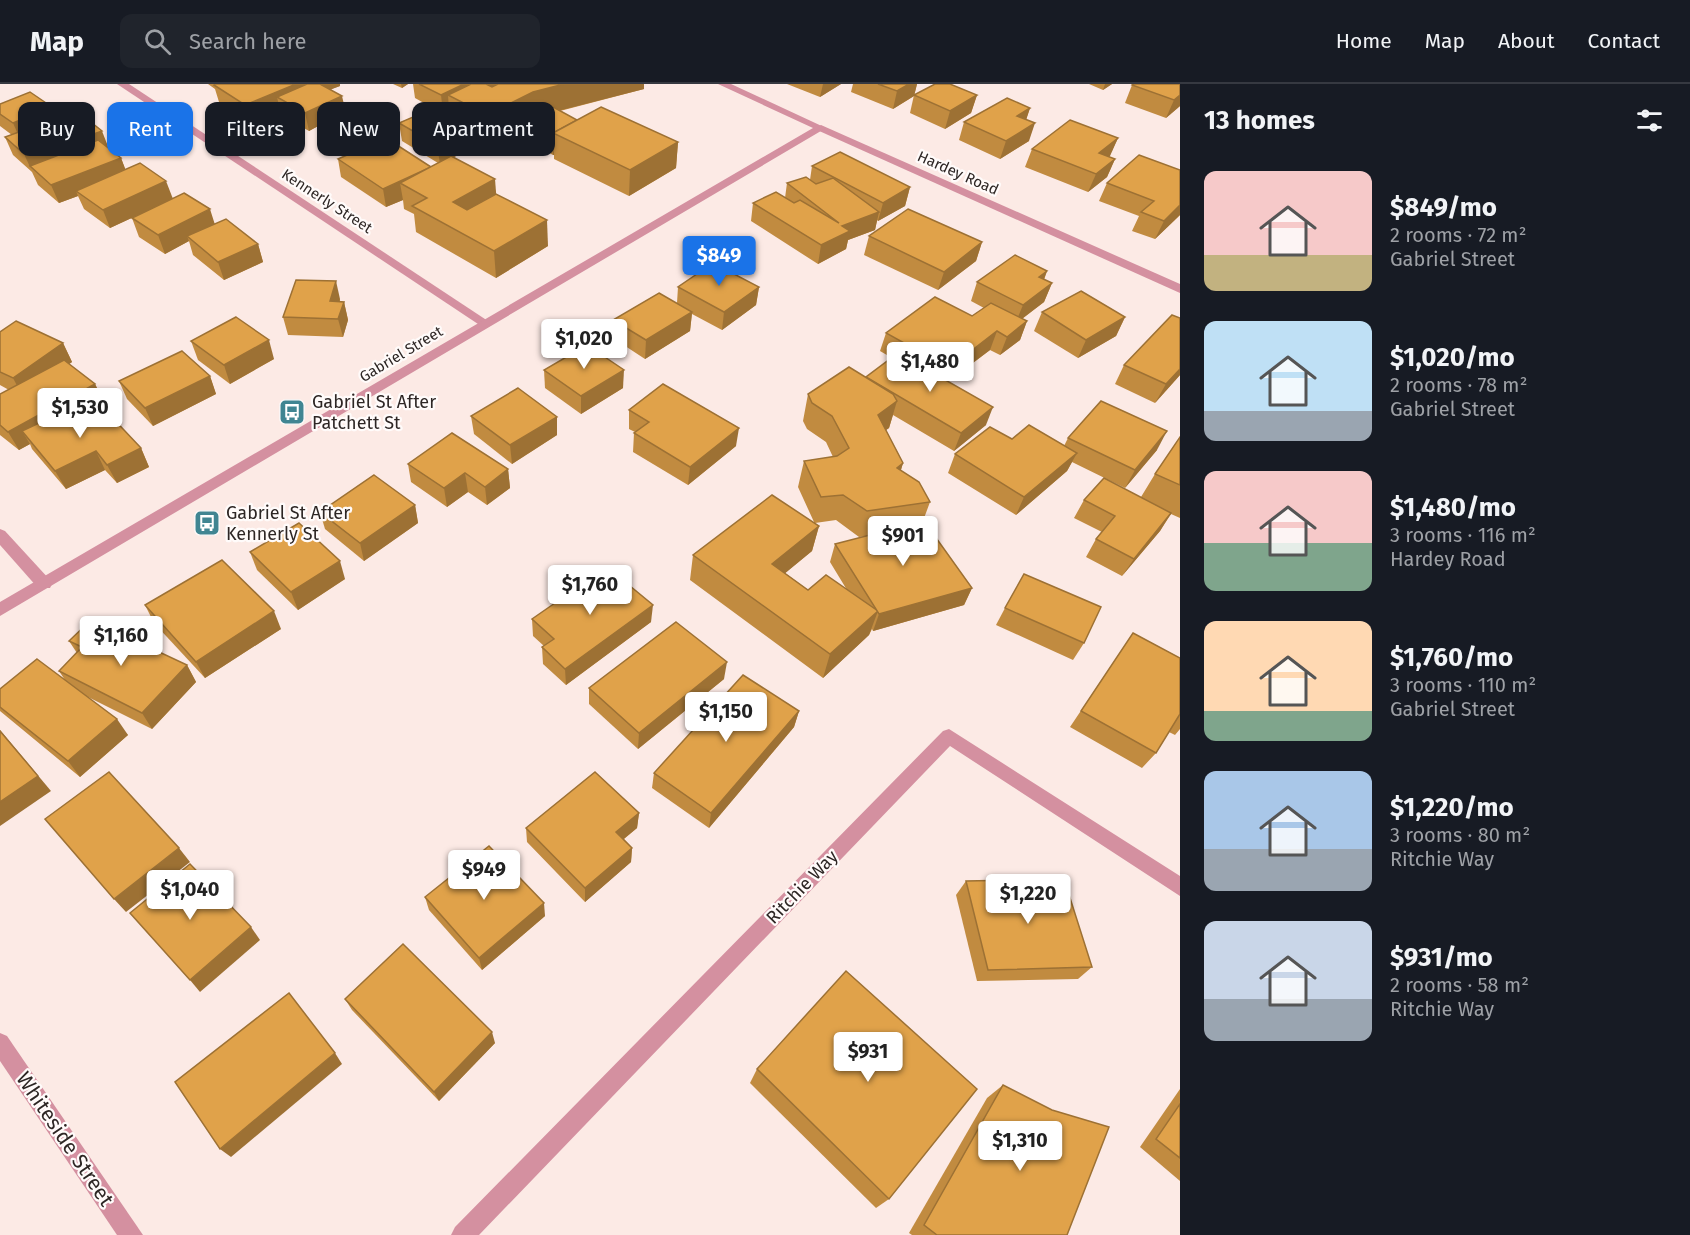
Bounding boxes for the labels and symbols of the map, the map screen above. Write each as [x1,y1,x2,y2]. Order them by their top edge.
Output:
street label: Hardey Road [915,147,1001,199]
street label: Kennerly Street [278,165,376,237]
pin: $849 [683,236,755,287]
pin: $1,020 [535,319,633,370]
street label: Gabriel Street [356,322,446,386]
pin: $1,480 [881,342,979,393]
pin: $1,530 [31,388,129,439]
place label: Gabriel St After Patchett St [312,391,436,434]
bus stop icon: Gabriel St After Patchett St [277,397,307,427]
place label: Gabriel St After Kennerly St [226,502,350,545]
bus stop icon: Gabriel St After Kennerly St [192,508,222,538]
pin: $901 [867,516,939,567]
pin: $1,760 [541,565,639,616]
pin: $1,160 [72,616,170,667]
pin: $1,150 [677,692,775,743]
street label: Ritchie Way [762,846,843,928]
pin: $949 [448,850,520,901]
pin: $1,040 [141,870,239,921]
pin: $1,220 [979,874,1077,925]
pin: $931 [832,1032,904,1083]
street label: Whiteside Street [10,1067,120,1212]
pin: $1,310 [971,1121,1069,1172]

